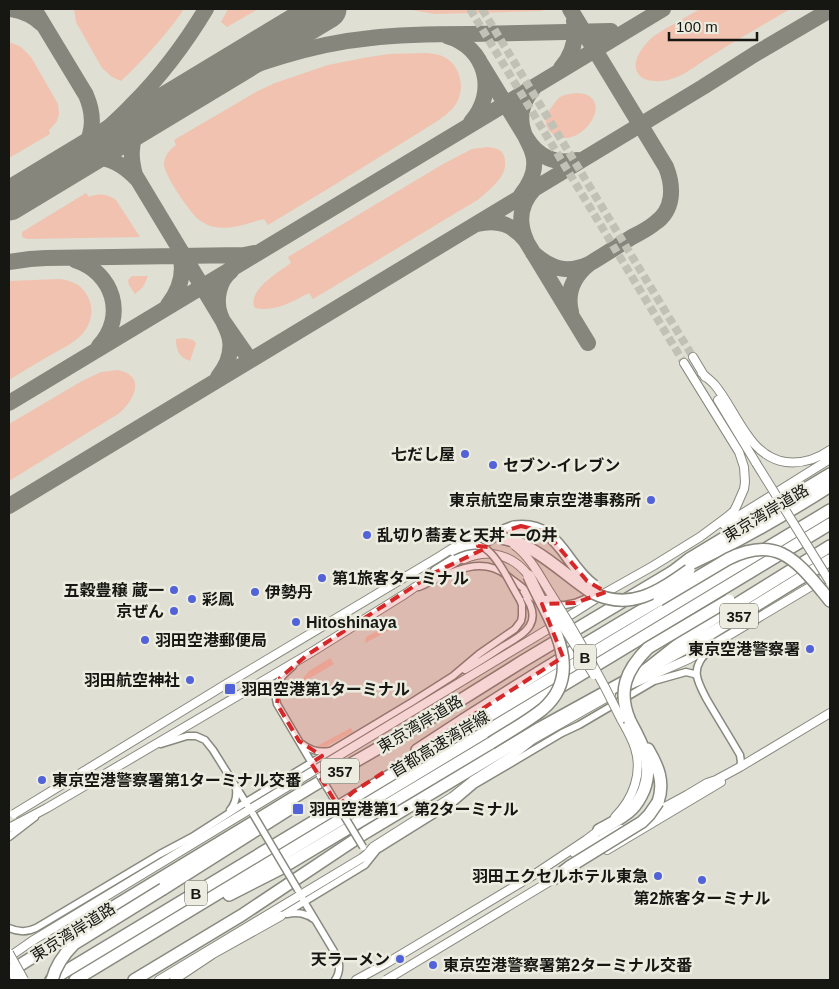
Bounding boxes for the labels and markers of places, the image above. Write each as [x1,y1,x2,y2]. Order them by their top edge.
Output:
place label: 七だし屋 [391,446,455,463]
marker: 七だし屋 [459,448,471,460]
place label: セブン-イレブン [503,457,620,474]
marker: セブン-イレブン [487,459,499,471]
place label: 東京航空局東京空港事務所 [449,492,641,509]
marker: 東京航空局東京空港事務所 [645,494,657,506]
place label: 乱切り蕎麦と天丼 一の井 [377,526,557,544]
marker: 乱切り蕎麦と天丼 一の井 [361,529,373,541]
place label: 第1旅客ターミナル [332,570,469,587]
marker: 第1旅客ターミナル [316,572,328,584]
place label: 五穀豊穣 蔵一 [64,582,164,599]
marker: 五穀豊穣 蔵一 [168,584,180,596]
place label: 伊勢丹 [264,584,313,601]
marker: 伊勢丹 [249,586,261,598]
place label: 彩鳳 [202,591,234,608]
marker: 彩鳳 [186,593,198,605]
place label: 京ぜん [116,603,164,620]
marker: 京ぜん [168,605,180,617]
place label: Hitoshinaya [306,614,397,631]
marker: Hitoshinaya [290,616,302,628]
place label: 羽田空港郵便局 [155,632,267,649]
marker: 羽田空港郵便局 [139,634,151,646]
place label: 東京空港警察署 [688,641,800,658]
marker: 東京空港警察署 [804,643,816,655]
place label: 羽田航空神社 [84,671,180,689]
marker: 羽田航空神社 [184,674,196,686]
place label: 羽田空港第1ターミナル [241,681,410,698]
marker: 羽田空港第1ターミナル [223,682,237,696]
place label: 東京空港警察署第1ターミナル交番 [52,772,301,789]
marker: 東京空港警察署第1ターミナル交番 [36,774,48,786]
place label: 羽田空港第1・第2ターミナル [309,801,519,818]
marker: 羽田空港第1・第2ターミナル [291,802,305,816]
place label: 羽田エクセルホテル東急 [472,868,648,885]
marker: 羽田エクセルホテル東急 [652,870,664,882]
marker: 第2旅客ターミナル [696,874,708,886]
place label: 第2旅客ターミナル [634,890,770,907]
place label: 天ラーメン [311,951,390,968]
marker: 天ラーメン [394,953,406,965]
place label: 東京空港警察署第2ターミナル交番 [443,957,692,974]
marker: 東京空港警察署第2ターミナル交番 [427,959,439,971]

